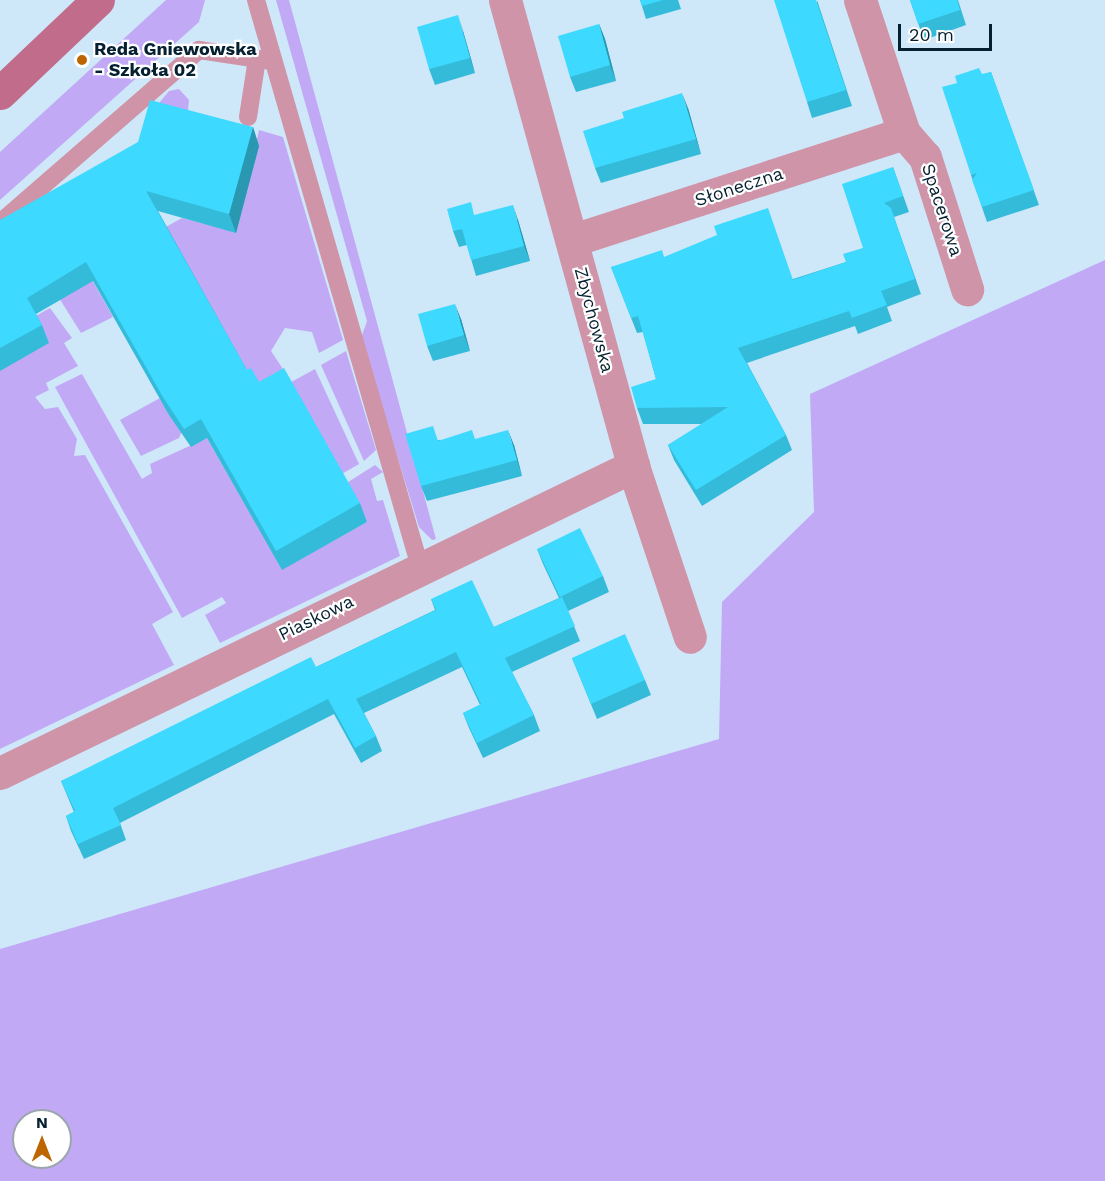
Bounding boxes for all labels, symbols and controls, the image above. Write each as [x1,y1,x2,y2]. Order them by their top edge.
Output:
scale bar [901,12,996,50]
text: 20 m [909,24,954,45]
place label: Reda Gniewowska - Szkoła 02 [94,39,257,82]
marker: Reda Gniewowska - Szkoła 02 [75,53,89,67]
street label: Spacerowa [917,161,967,259]
street label: Słoneczna [692,163,786,211]
street label: Zbychowska [570,265,618,375]
street label: Piaskowa [275,591,357,645]
north arrow [12,1109,72,1169]
text: N [36,1113,48,1132]

